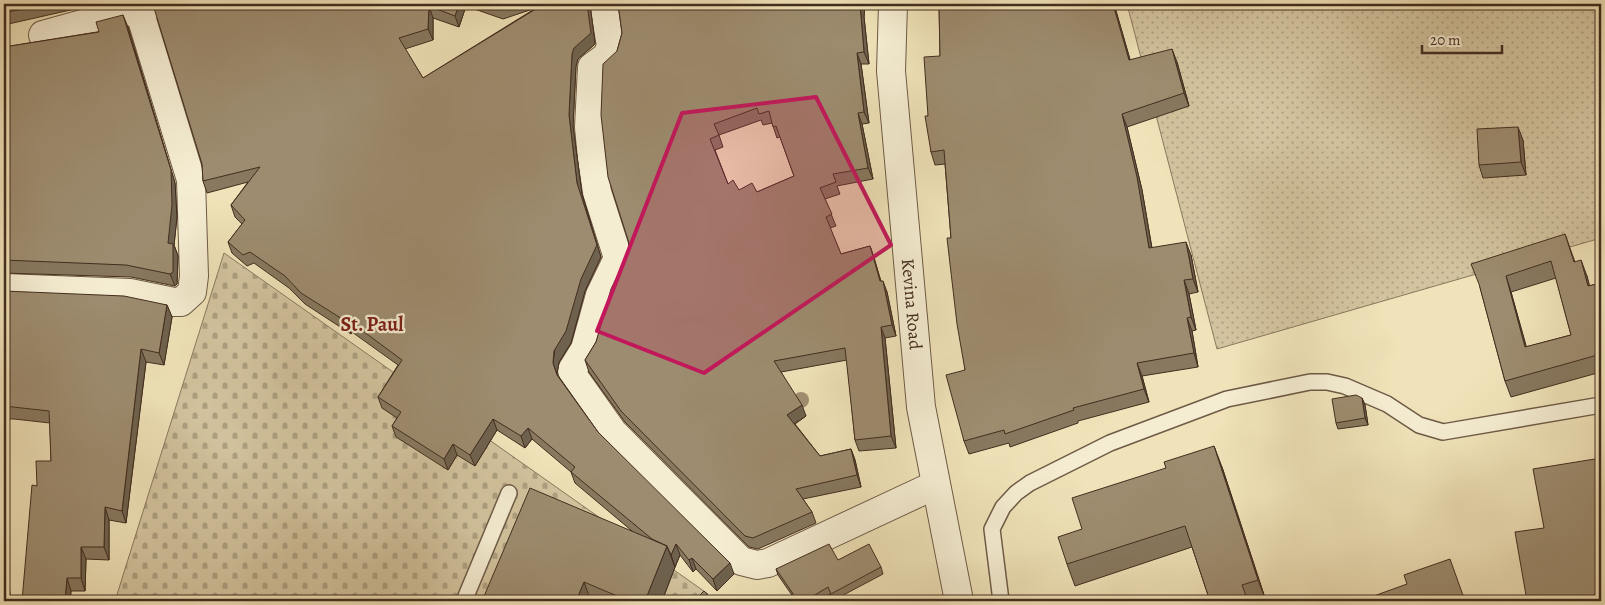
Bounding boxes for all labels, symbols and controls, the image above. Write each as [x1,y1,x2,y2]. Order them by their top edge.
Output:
scale bar [1422,22,1502,54]
text: 20 m [1430,30,1461,50]
street label: Kevina Road [896,258,928,351]
district label: St. Paul [341,311,404,338]

